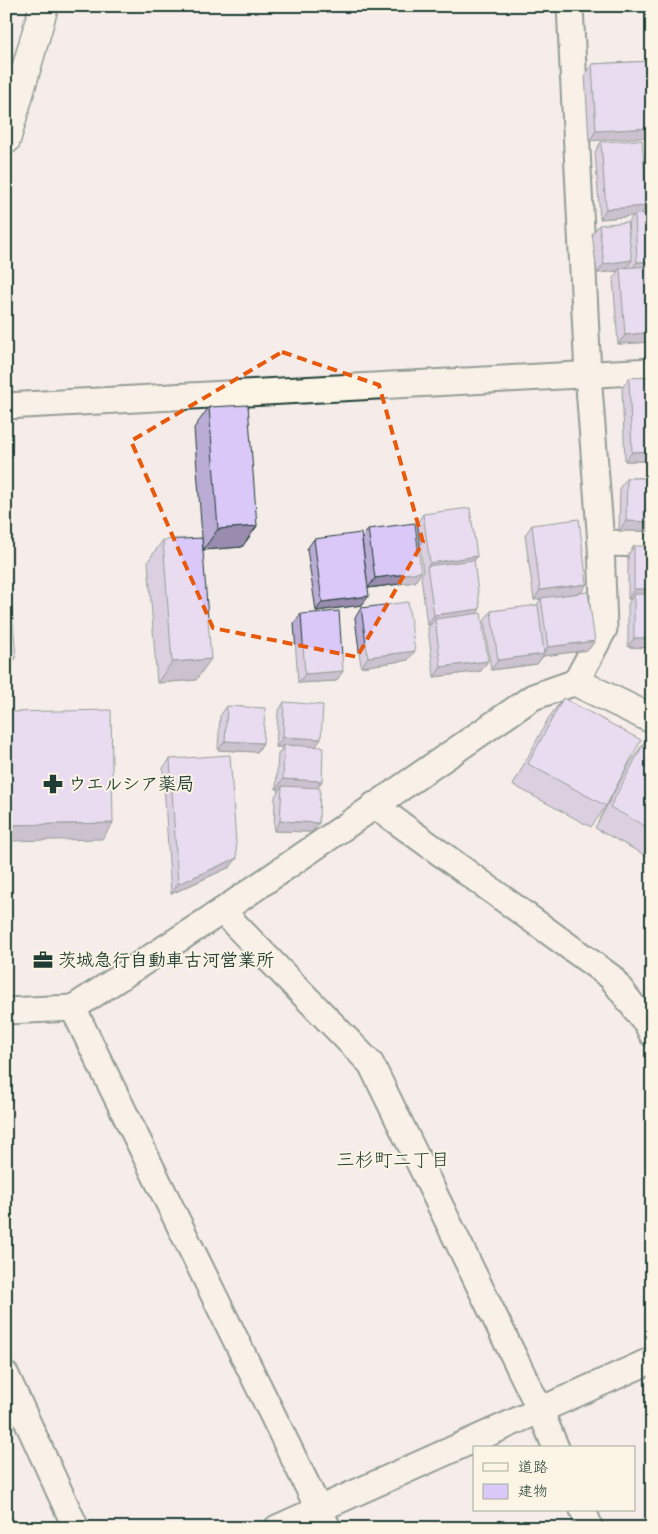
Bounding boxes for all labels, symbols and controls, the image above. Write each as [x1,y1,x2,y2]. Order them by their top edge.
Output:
place label: ウエルシア薬局 [68,772,194,797]
pharmacy icon: ウエルシア薬局 [42,773,64,795]
place label: 茨城急行自動車古河営業所 [58,948,274,973]
office icon: 茨城急行自動車古河営業所 [32,949,54,971]
district label: 三杉町二丁目 [336,1147,450,1174]
legend [473,1446,636,1512]
text: 道路 [518,1457,548,1478]
text: 建物 [518,1481,548,1502]

